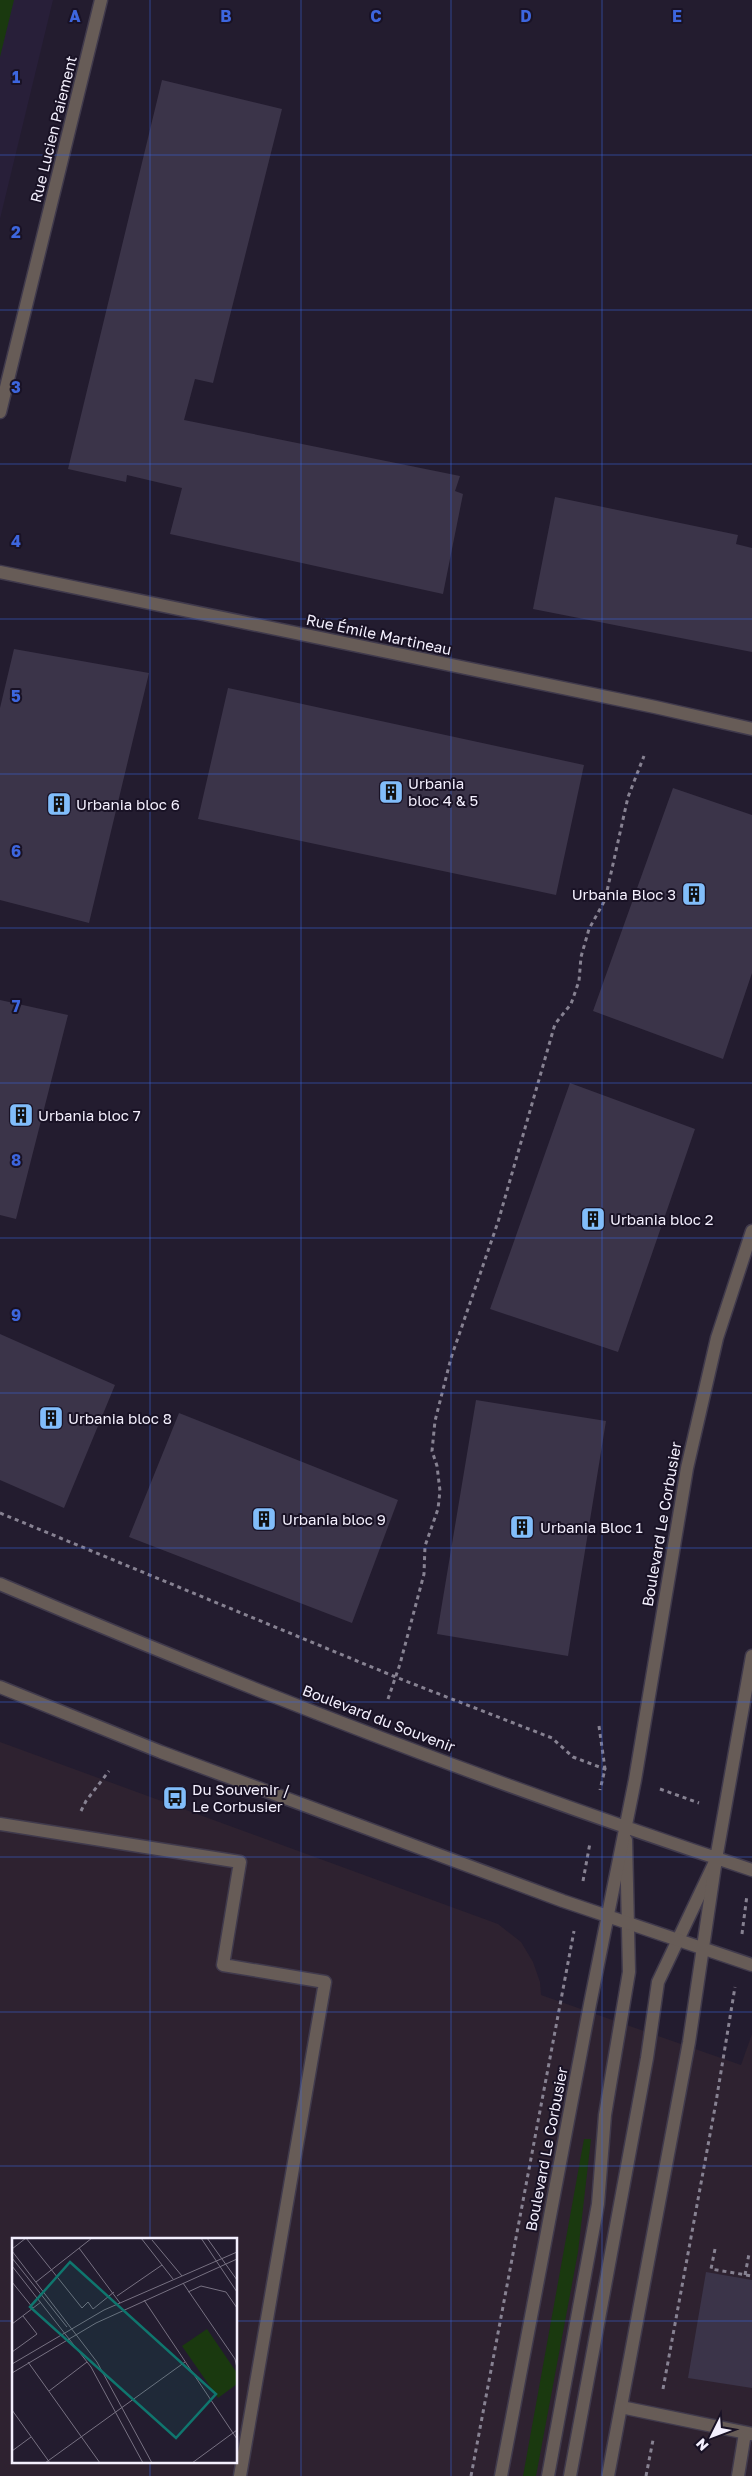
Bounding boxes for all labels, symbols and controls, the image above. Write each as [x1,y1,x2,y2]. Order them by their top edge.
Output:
text: A [69,6,81,26]
text: B [220,6,232,26]
text: C [370,6,382,26]
text: D [520,6,532,26]
text: E [672,6,682,26]
street label: Rue Lucien Paiement [26,54,80,204]
text: 1 [12,67,20,87]
text: 2 [11,222,21,242]
text: 3 [11,377,21,397]
text: 4 [11,531,21,551]
street label: Rue Émile Martineau [305,610,453,658]
text: 5 [11,686,21,706]
place label: Urbania bloc 4 & 5 [408,774,478,809]
building icon: Urbania bloc 4 & 5 [378,779,404,805]
building icon: Urbania bloc 6 [46,791,72,817]
place label: Urbania bloc 6 [76,795,180,813]
text: 6 [11,841,21,861]
building icon: Urbania Bloc 3 [681,881,707,907]
place label: Urbania Bloc 3 [572,885,676,903]
text: 7 [12,996,21,1016]
building icon: Urbania bloc 7 [8,1102,34,1128]
place label: Urbania bloc 7 [38,1106,141,1124]
text: 8 [11,1150,21,1170]
building icon: Urbania bloc 2 [580,1206,606,1232]
place label: Urbania bloc 2 [610,1210,713,1228]
text: 9 [11,1305,21,1325]
building icon: Urbania bloc 8 [38,1405,64,1431]
place label: Urbania bloc 8 [68,1409,172,1427]
street label: Boulevard Le Corbusier [638,1440,684,1608]
building icon: Urbania bloc 9 [251,1506,277,1532]
place label: Urbania bloc 9 [282,1510,386,1528]
building icon: Urbania Bloc 1 [509,1514,535,1540]
place label: Urbania Bloc 1 [540,1518,643,1536]
street label: Boulevard du Souvenir [300,1681,458,1755]
place label: Du Souvenir / Le Corbusier [192,1780,290,1815]
bus stop icon: Du Souvenir / Le Corbusier [162,1785,188,1811]
street label: Boulevard Le Corbusier [521,2065,571,2233]
inset map [12,2238,238,2464]
north arrow [687,2411,737,2461]
text: N [692,2435,712,2455]

